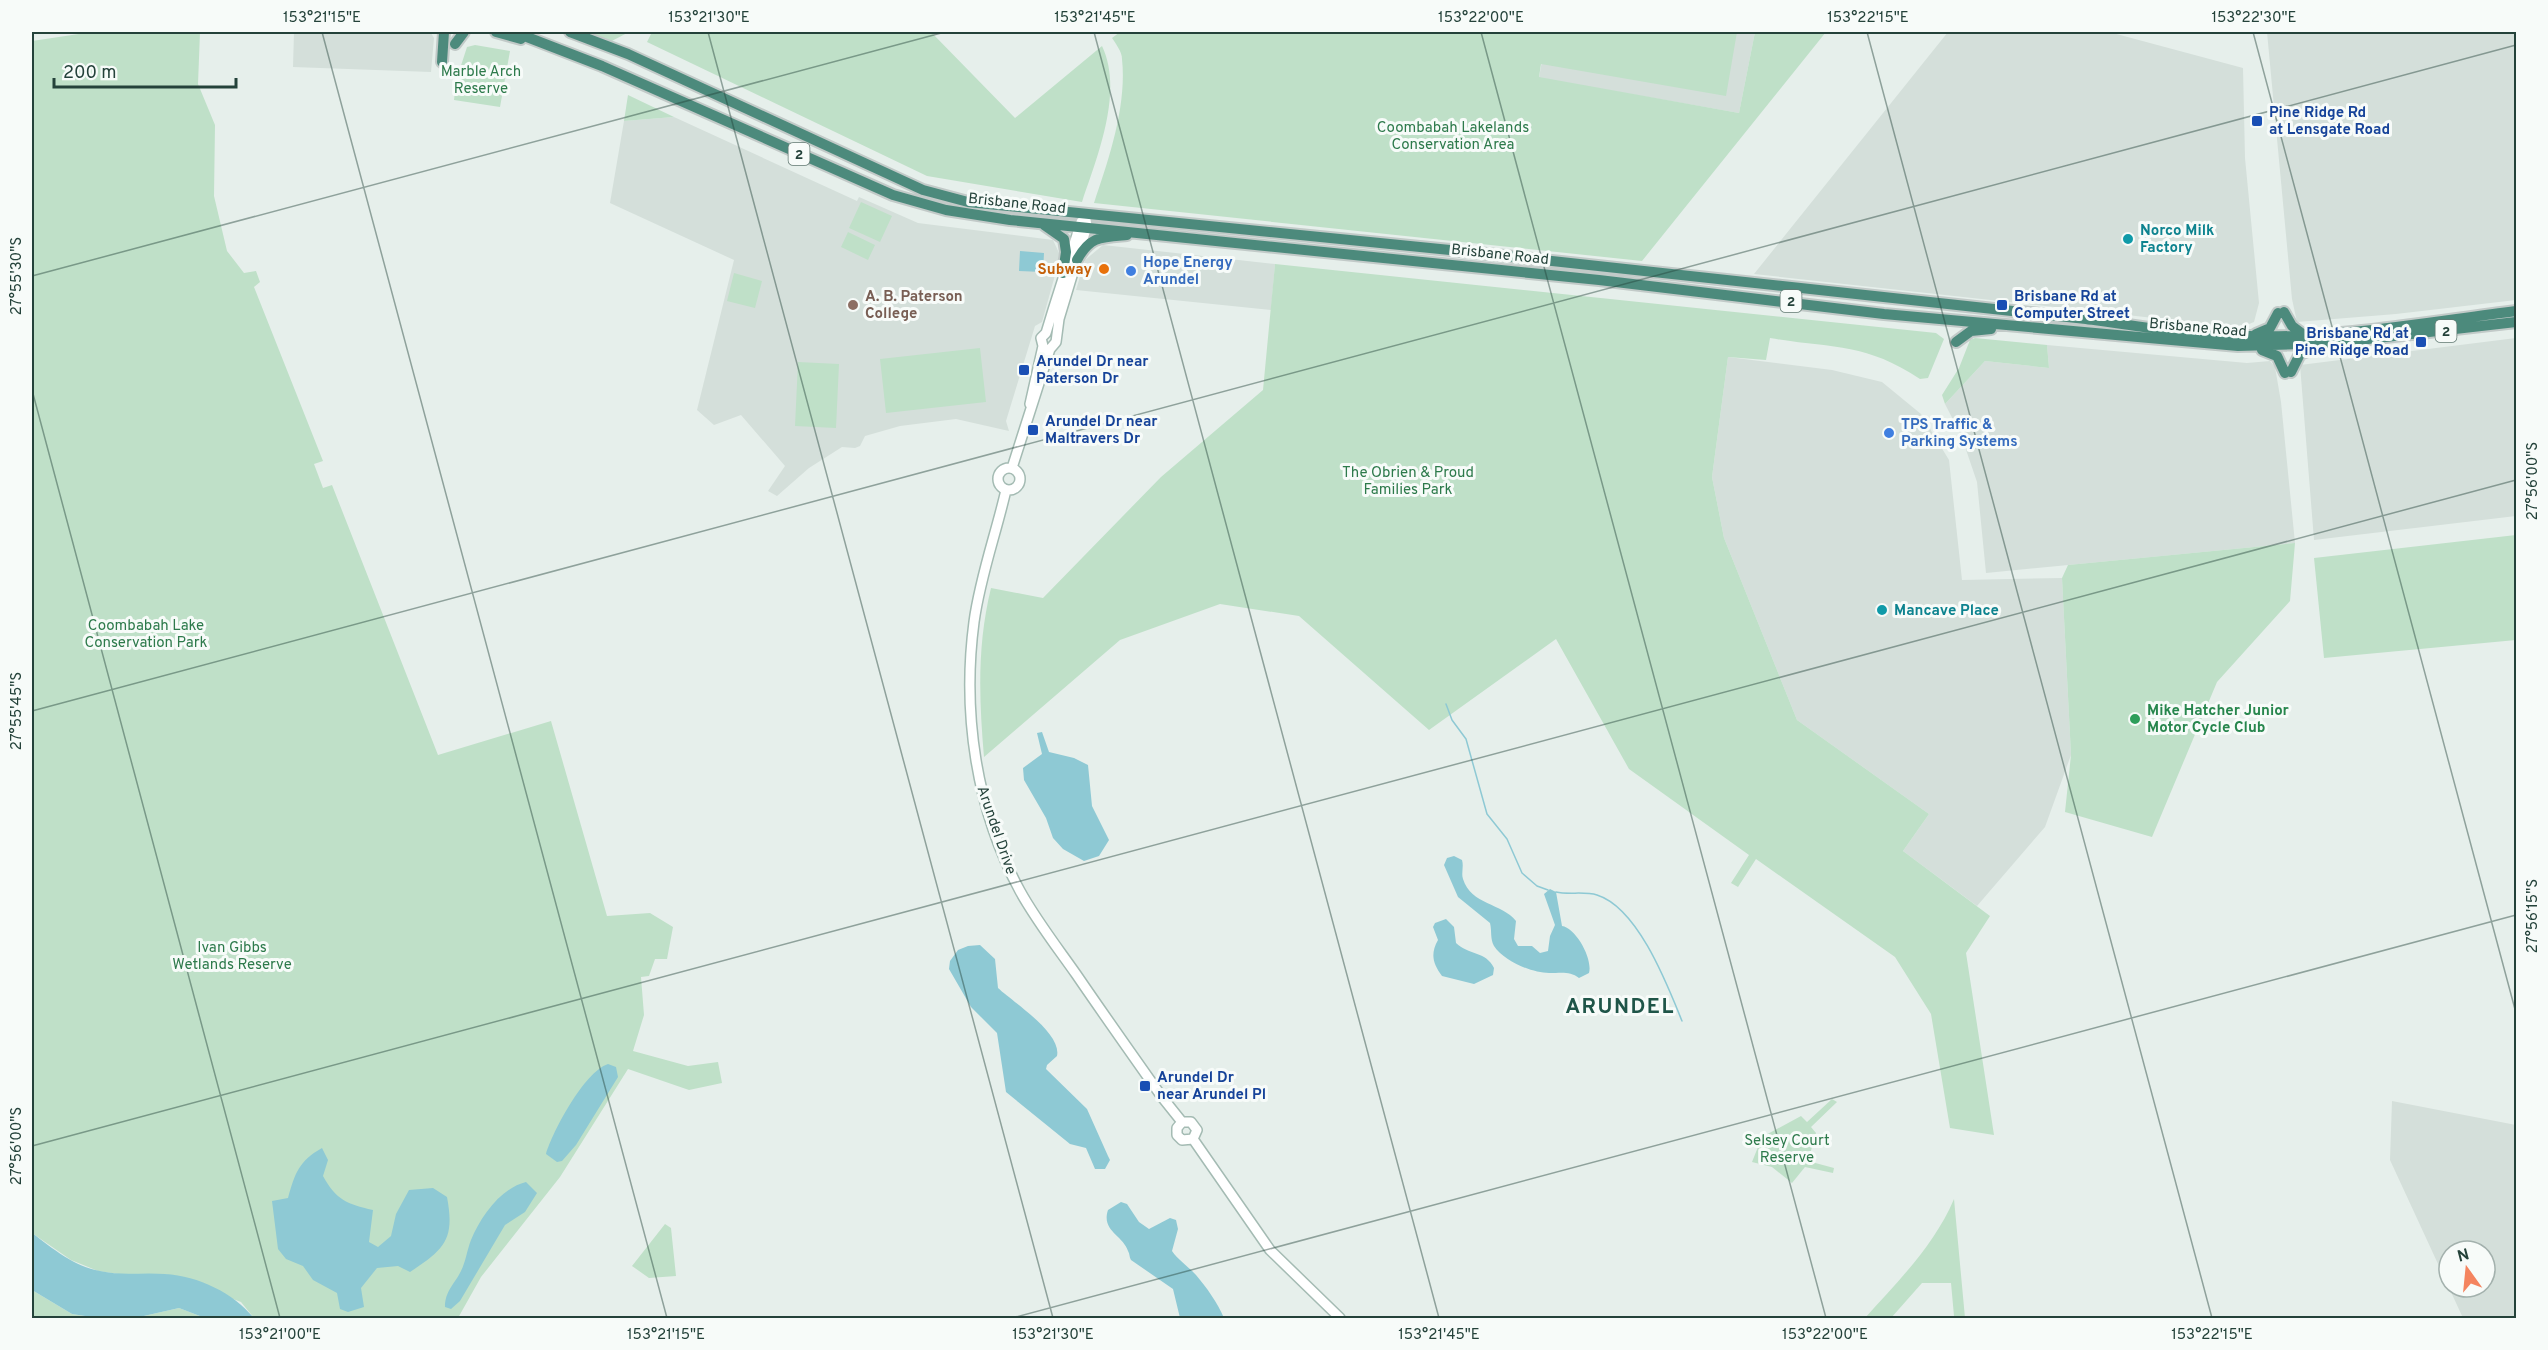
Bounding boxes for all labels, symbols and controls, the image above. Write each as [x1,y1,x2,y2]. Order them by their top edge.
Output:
text: 153°21'15"E [283,9,361,28]
text: 153°21'30"E [668,9,750,28]
text: 153°21'45"E [1054,9,1136,28]
text: 153°22'00"E [1438,9,1524,28]
text: 153°22'15"E [1827,9,1909,28]
text: 153°22'30"E [2211,9,2297,28]
scale bar [54,51,236,89]
text: 200 m [63,62,116,85]
park label: Marble Arch Reserve [441,63,521,99]
place label: Pine Ridge Rd at Lensgate Road [2269,104,2390,140]
marker: Pine Ridge Rd at Lensgate Road [2250,114,2264,128]
park label: Coombabah Lakelands Conservation Area [1377,119,1529,155]
road number: 2 [788,143,810,165]
street label: Brisbane Road [967,190,1067,219]
place label: Norco Milk Factory [2140,222,2214,258]
marker: Norco Milk Factory [2121,232,2135,246]
text: 27°55'30"S [8,237,27,315]
street label: Brisbane Road [1450,241,1550,270]
place label: Hope Energy Arundel [1143,254,1233,290]
place label: Subway [1038,261,1092,280]
marker: Subway [1097,262,1111,276]
marker: Hope Energy Arundel [1124,264,1138,278]
place label: A. B. Paterson College [865,288,963,324]
place label: Brisbane Rd at Computer Street [2014,288,2130,324]
road number: 2 [1780,290,1802,312]
marker: A. B. Paterson College [846,298,860,312]
marker: Brisbane Rd at Computer Street [1995,298,2009,312]
street label: Brisbane Road [2148,315,2248,342]
road number: 2 [2436,320,2456,342]
place label: Brisbane Rd at Pine Ridge Road [2295,325,2409,361]
marker: Brisbane Rd at Pine Ridge Road [2414,335,2428,349]
place label: Arundel Dr near Paterson Dr [1036,353,1149,389]
marker: Arundel Dr near Paterson Dr [1017,363,1031,377]
place label: Arundel Dr near Maltravers Dr [1045,413,1158,449]
place label: TPS Traffic & Parking Systems [1901,416,2018,452]
marker: Arundel Dr near Maltravers Dr [1026,423,1040,437]
marker: TPS Traffic & Parking Systems [1882,426,1896,440]
text: 27°56'00"S [2524,442,2543,520]
park label: The Obrien & Proud Families Park [1342,464,1474,500]
place label: Mancave Place [1894,602,1999,621]
marker: Mancave Place [1875,603,1889,617]
park label: Coombabah Lake Conservation Park [84,617,208,653]
text: 27°55'45"S [8,672,27,750]
place label: Mike Hatcher Junior Motor Cycle Club [2147,702,2290,738]
marker: Mike Hatcher Junior Motor Cycle Club [2128,712,2142,726]
street label: Arundel Drive [972,784,1020,877]
text: 27°56'15"S [2524,879,2543,953]
park label: Ivan Gibbs Wetlands Reserve [172,939,292,975]
district label: ARUNDEL [1565,994,1675,1021]
place label: Arundel Dr near Arundel Pl [1157,1069,1266,1105]
marker: Arundel Dr near Arundel Pl [1138,1079,1152,1093]
text: 27°56'00"S [8,1107,27,1185]
park label: Selsey Court Reserve [1744,1132,1830,1168]
north arrow [2437,1239,2497,1299]
text: N [2455,1245,2472,1268]
text: 153°21'00"E [239,1326,321,1345]
text: 153°21'15"E [627,1326,705,1345]
text: 153°21'30"E [1012,1326,1094,1345]
text: 153°21'45"E [1398,1326,1480,1345]
text: 153°22'00"E [1782,1326,1868,1345]
text: 153°22'15"E [2171,1326,2253,1345]

